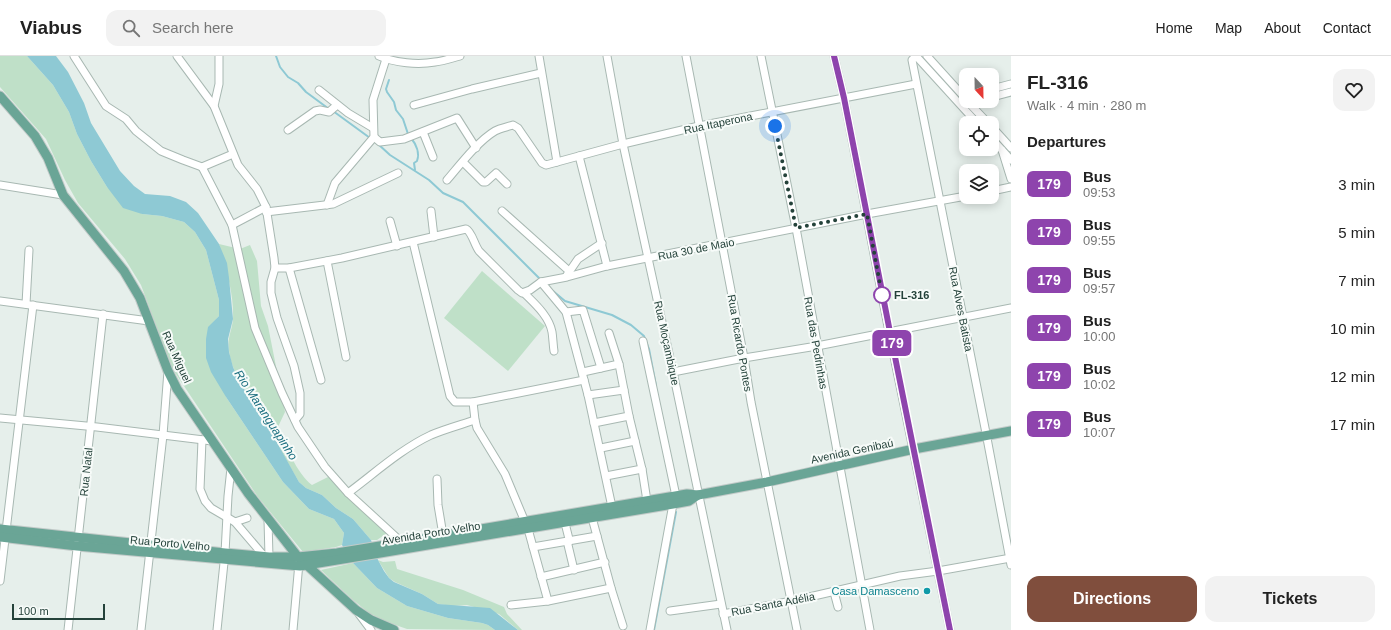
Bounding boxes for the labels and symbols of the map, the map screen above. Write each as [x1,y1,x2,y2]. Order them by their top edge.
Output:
north arrow [959,68,999,108]
street label: Rua Itaperona [683,110,754,136]
your location [765,116,785,136]
street label: Rua 30 de Maio [657,236,735,262]
street label: Rua Alves Batista [947,266,975,353]
marker: FL-316 [873,286,891,304]
place label: FL-316 [894,289,929,301]
street label: Rua Ricardo Pontes [726,293,755,393]
street label: Rua das Pedrinhas [802,296,830,391]
street label: Rua Moçambique [652,300,682,386]
street label: Rua Miguel [160,329,194,385]
line badge: 179 [869,330,915,356]
water label: Rio Maranguapinho [232,367,301,463]
street label: Avenida Genibaú [810,436,894,466]
street label: Rua Natal [77,447,95,497]
street label: Avenida Porto Velho [381,519,481,547]
street label: Rua Porto Velho [130,534,210,552]
place label: Casa Damasceno [832,585,919,597]
marker: Casa Damasceno [922,586,932,596]
street label: Rua Santa Adélia [730,590,817,618]
scale bar [12,602,105,621]

